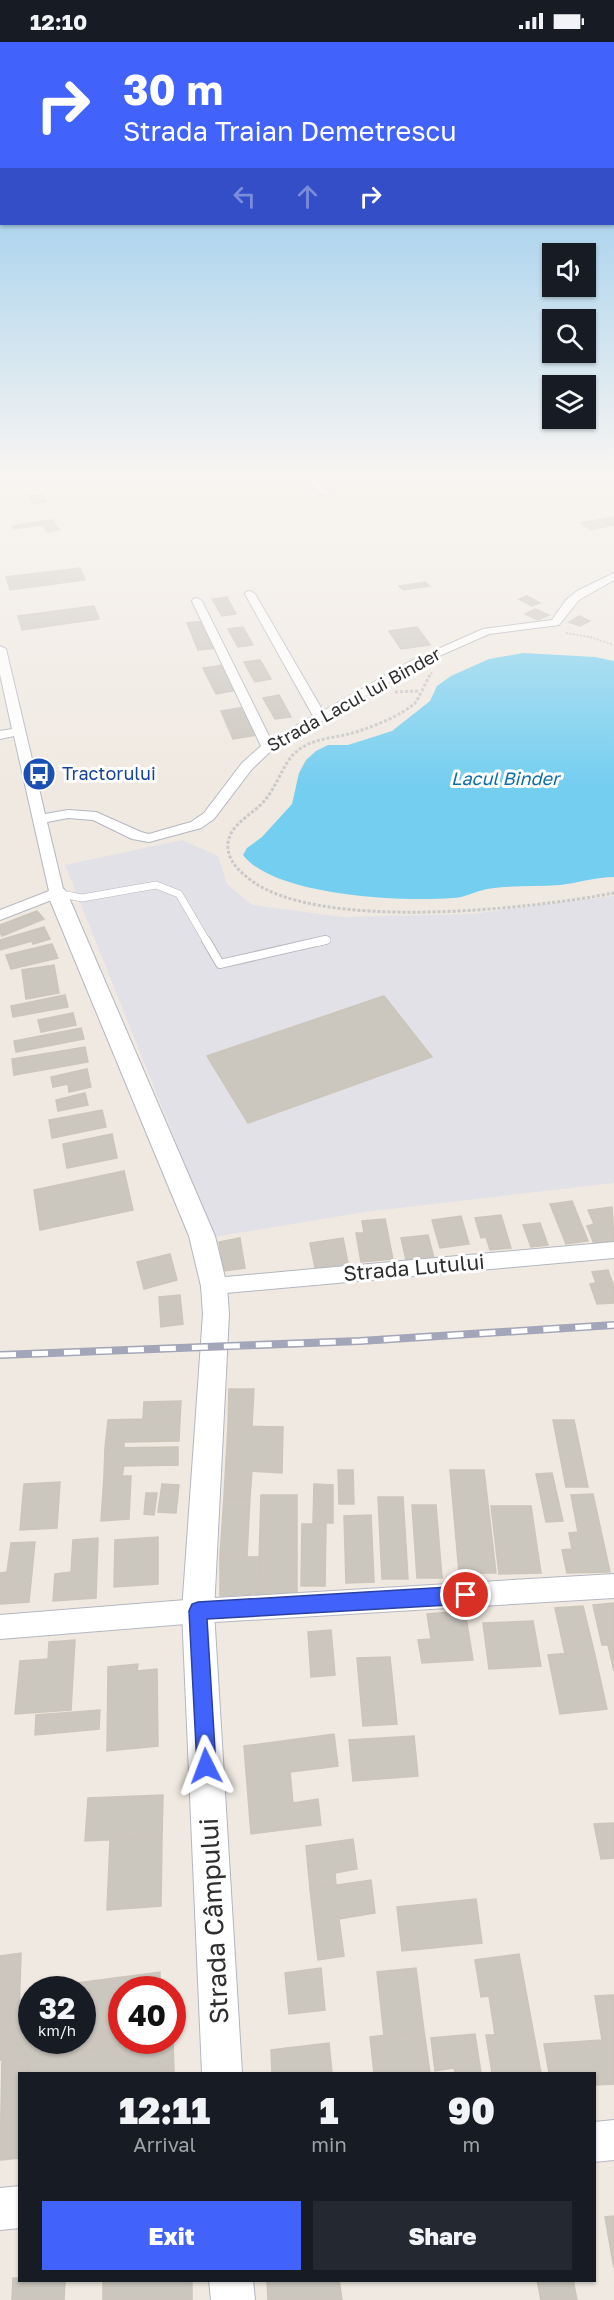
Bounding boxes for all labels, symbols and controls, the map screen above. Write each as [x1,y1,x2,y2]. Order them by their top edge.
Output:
text: 12:10 [30,8,87,35]
text: 30 m [123,64,223,114]
icon: right [24,66,102,144]
text: Strada Traian Demetrescu [123,115,457,147]
icon: left [228,180,261,213]
icon: ahead [291,180,324,213]
icon: right [354,180,387,213]
map controls [542,243,596,429]
button: sound [542,243,596,297]
button: search [542,309,596,363]
button: layers [542,375,596,429]
street label: Strada Lacul lui Binder [263,642,444,756]
bus stop icon: Tractorului [21,756,57,792]
place label: Tractorului [62,762,156,784]
water label: Lacul Binder [451,767,562,789]
street label: Strada Lutului [342,1248,486,1286]
pin [440,1569,491,1620]
icon: arrive [449,1578,482,1611]
position arrow [174,1734,238,1798]
street label: Strada Câmpului [193,1817,234,2025]
speed limit sign: 40 [108,1976,186,2054]
text: 32 [39,1990,75,2026]
text: km/h [38,2021,76,2039]
text: 12:11 [119,2089,210,2132]
text: 1 [320,2089,339,2132]
text: 90 [448,2089,495,2132]
text: Arrival [133,2132,196,2156]
text: min [311,2132,347,2156]
text: m [462,2132,480,2156]
button: Exit [42,2201,301,2270]
button: Share [313,2201,572,2270]

